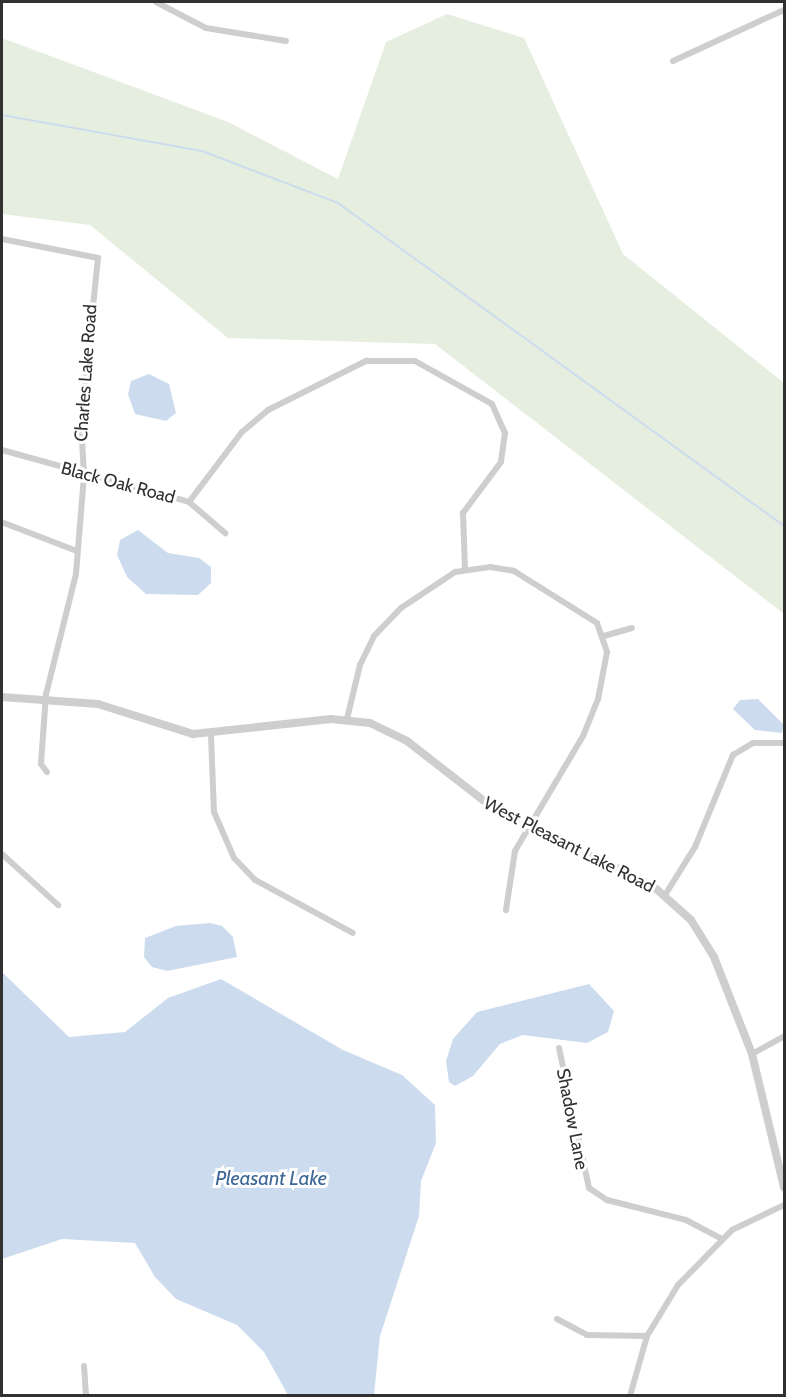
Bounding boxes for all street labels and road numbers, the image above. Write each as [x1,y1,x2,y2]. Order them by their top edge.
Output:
street label: Charles Lake Road [70,304,102,442]
street label: Black Oak Road [59,457,177,509]
street label: West Pleasant Lake Road [480,792,658,898]
street label: Shadow Lane [552,1067,592,1171]

